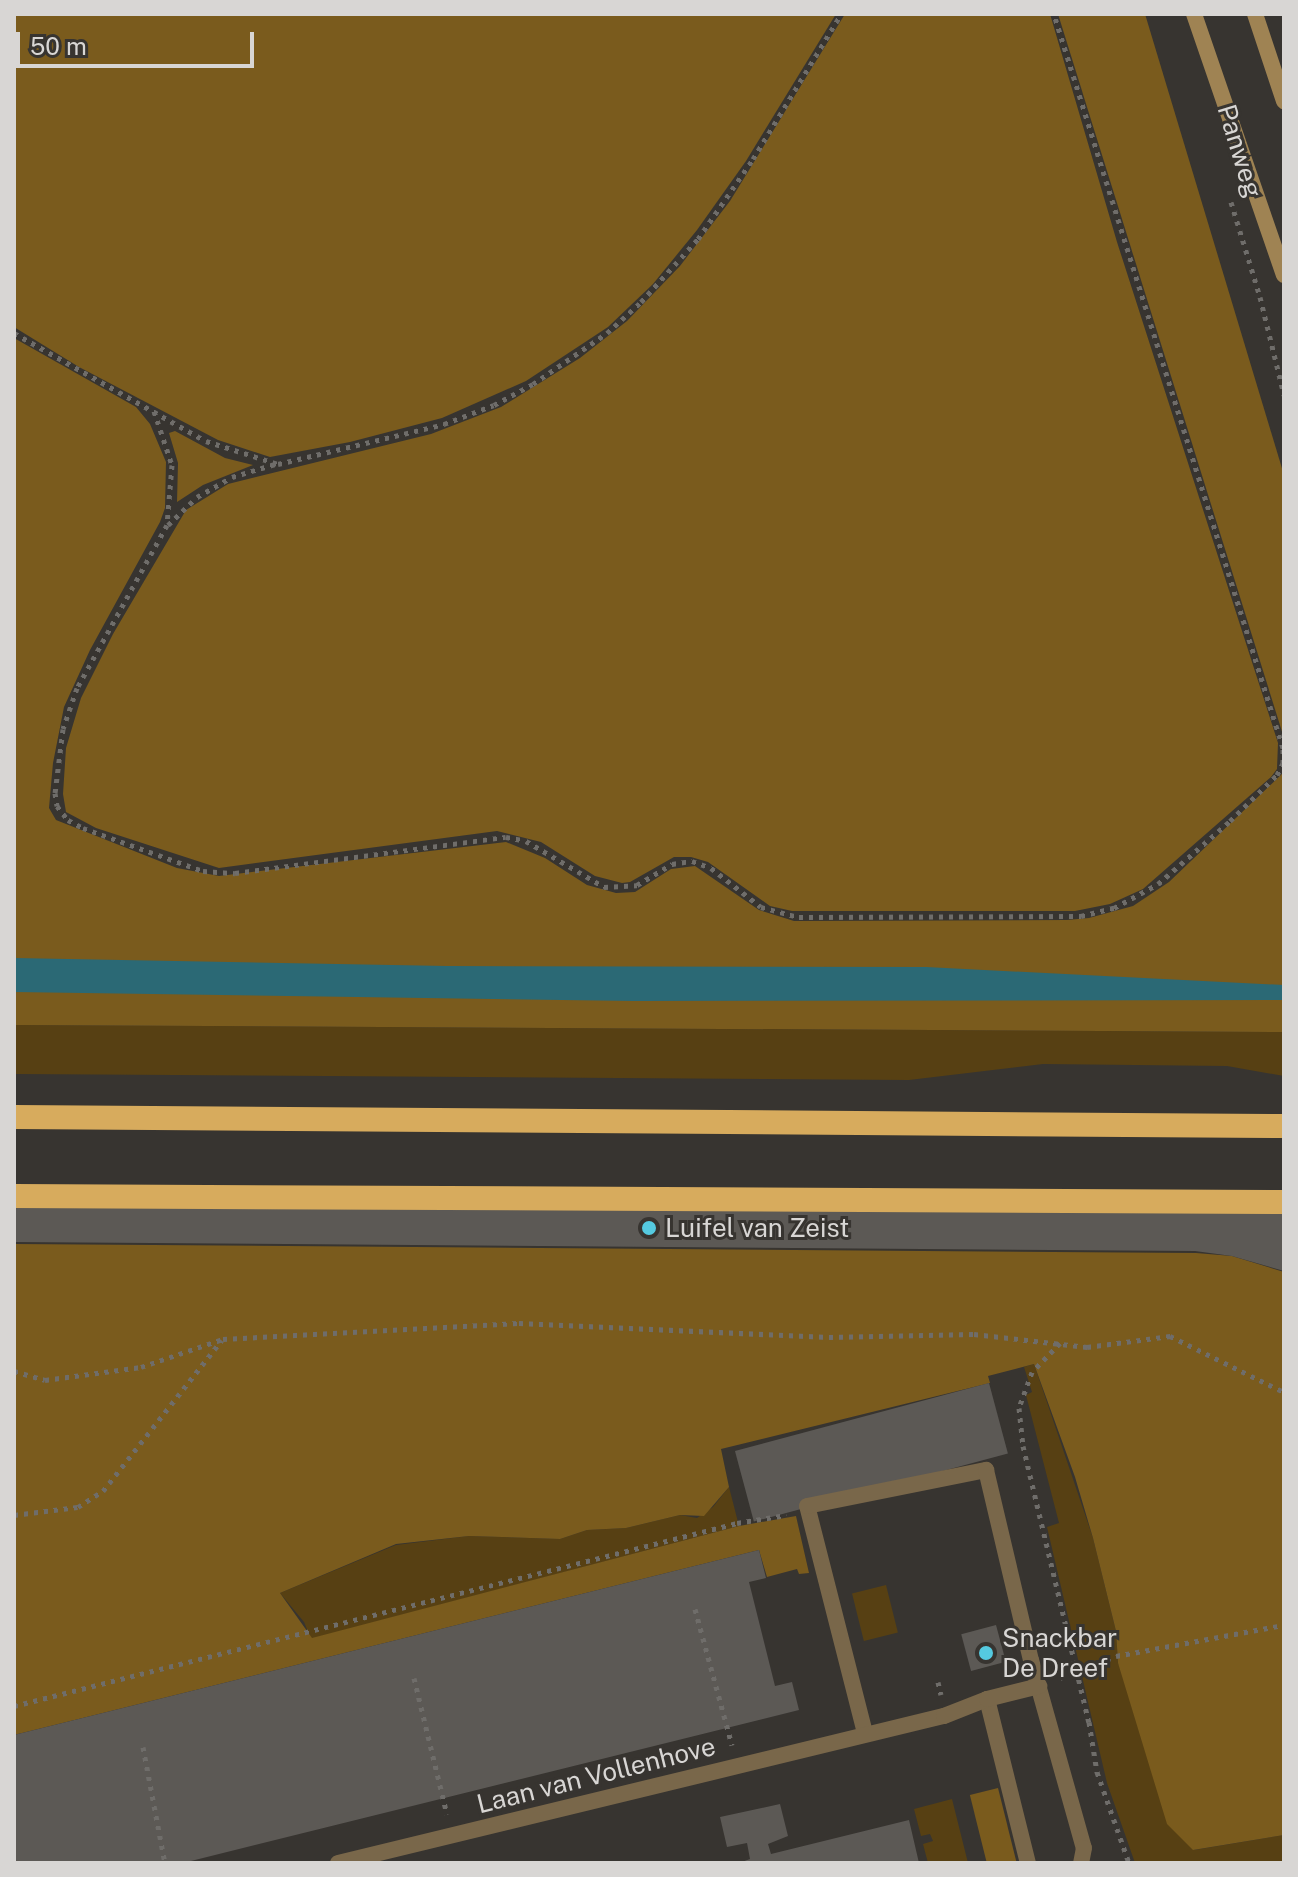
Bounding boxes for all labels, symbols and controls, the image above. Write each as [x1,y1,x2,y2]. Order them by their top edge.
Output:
scale bar [20,16,258,66]
text: 50 m [30,32,87,60]
street label: Panweg [1211,100,1269,202]
place label: Luifel van Zeist [665,1212,850,1244]
marker: Luifel van Zeist [640,1219,658,1237]
place label: Snackbar De Dreef [1002,1622,1117,1684]
marker: Snackbar De Dreef [977,1644,995,1662]
street label: Laan van Vollenhove [473,1730,719,1820]

